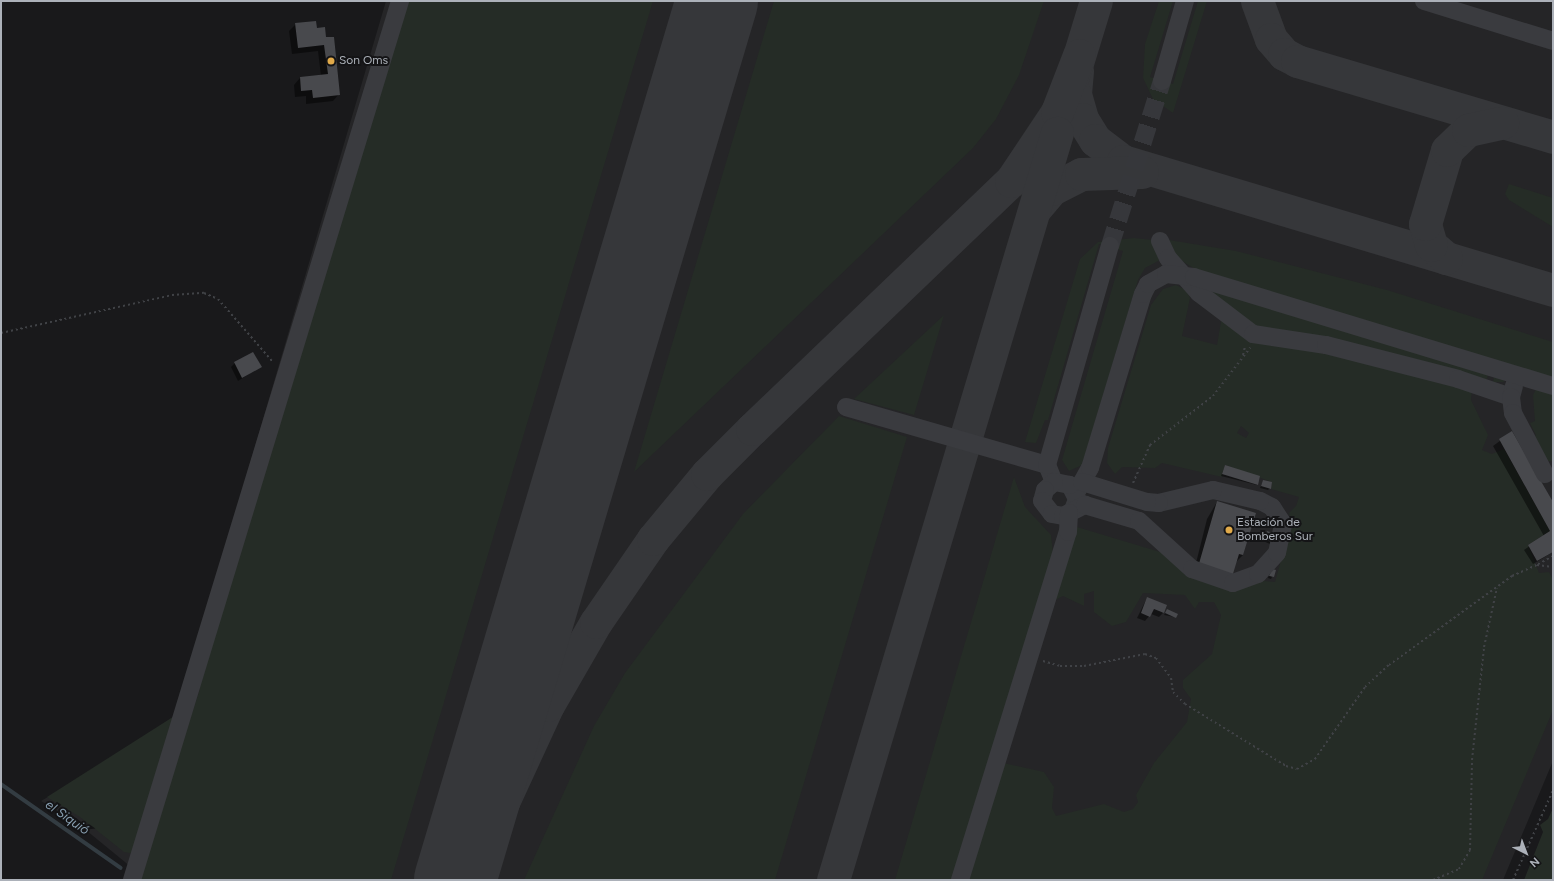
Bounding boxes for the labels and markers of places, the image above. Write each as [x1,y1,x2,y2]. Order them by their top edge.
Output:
place label: Son Oms [339,54,388,68]
marker: Son Oms [326,56,336,66]
place label: Estación de Bomberos Sur [1237,516,1313,544]
marker: Estación de Bomberos Sur [1224,525,1234,535]

